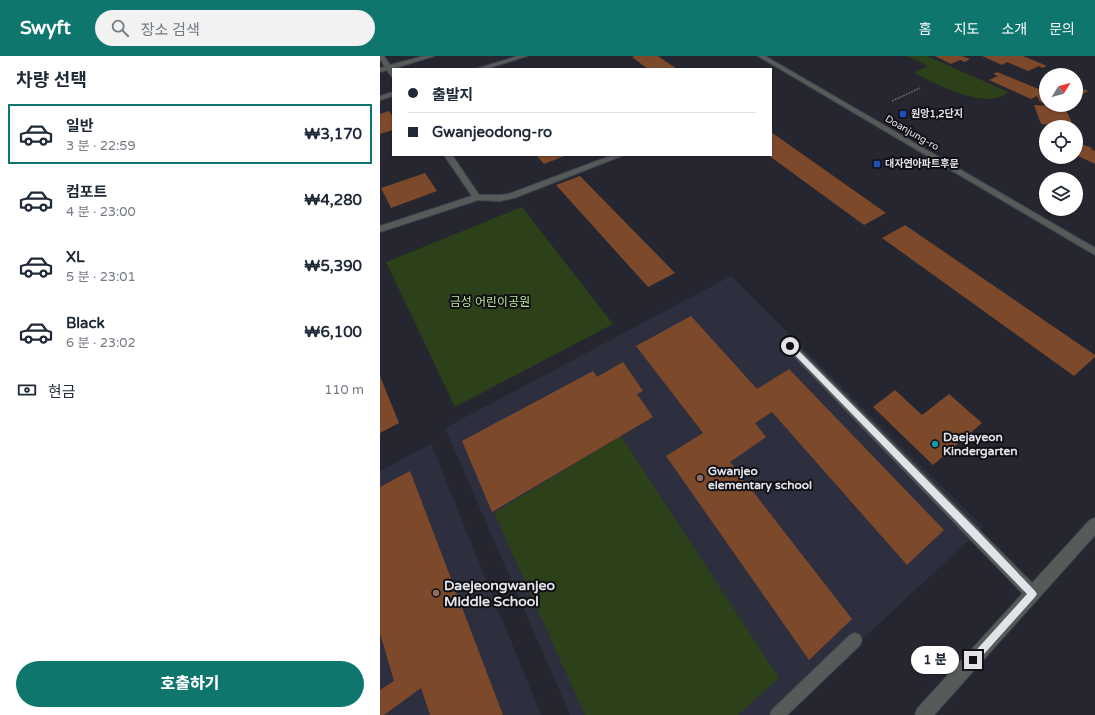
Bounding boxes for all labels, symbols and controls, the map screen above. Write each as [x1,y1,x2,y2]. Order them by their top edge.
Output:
search box [95,10,375,46]
text: Swyft [20,17,71,39]
icon: search [109,17,131,39]
text: 장소 검색 [141,21,200,39]
text: 홈 [919,21,932,38]
text: 지도 [954,21,979,38]
text: 소개 [1001,21,1027,38]
text: 문의 [1049,21,1075,38]
north arrow [1039,68,1083,112]
map controls [1039,68,1083,216]
text: 차량 선택 [16,69,87,91]
text: 출발지 [432,86,473,104]
place label: 원앙1,2단지 [911,108,963,120]
marker: 원앙1,2단지 [898,109,908,119]
street label: Doanjung-ro [883,113,941,153]
icon: car [18,116,54,152]
text: 일반 [66,117,94,135]
button: locate [1039,120,1083,164]
text: Gwanjeodong-ro [432,123,552,141]
text: ₩3,170 [304,125,362,143]
text: 3 분 · 22:59 [66,138,136,154]
place label: 대자연아파트후문 [885,158,959,170]
marker: 대자연아파트후문 [872,159,882,169]
button: layers [1039,172,1083,216]
icon: car [18,182,54,218]
text: 컴포트 [66,183,107,201]
text: ₩4,280 [304,191,362,209]
text: 4 분 · 23:00 [66,204,136,220]
icon: car [18,248,54,284]
text: XL [66,248,85,266]
text: ₩5,390 [304,257,362,275]
text: 5 분 · 23:01 [66,269,136,285]
park label: 금성 어린이공원 [450,295,530,309]
icon: car [18,314,54,350]
text: Black [66,314,105,332]
text: ₩6,100 [304,323,362,341]
text: 6 분 · 23:02 [66,335,136,351]
route start [781,337,799,355]
icon: cash [16,379,38,401]
text: 110 m [324,382,364,398]
text: 현금 [48,383,76,401]
place label: Daejayeon Kindergarten [943,430,1018,459]
marker: Daejayeon Kindergarten [930,439,940,449]
place label: Gwanjeo elementary school [708,464,812,493]
marker: Gwanjeo elementary school [695,473,705,483]
place label: Daejeongwanjeo Middle School [444,577,555,610]
marker: Daejeongwanjeo Middle School [431,588,441,598]
callout: 1 분 [911,646,959,674]
route end [964,651,982,669]
text: 1 분 [923,652,947,668]
button: 호출하기 [16,661,364,707]

